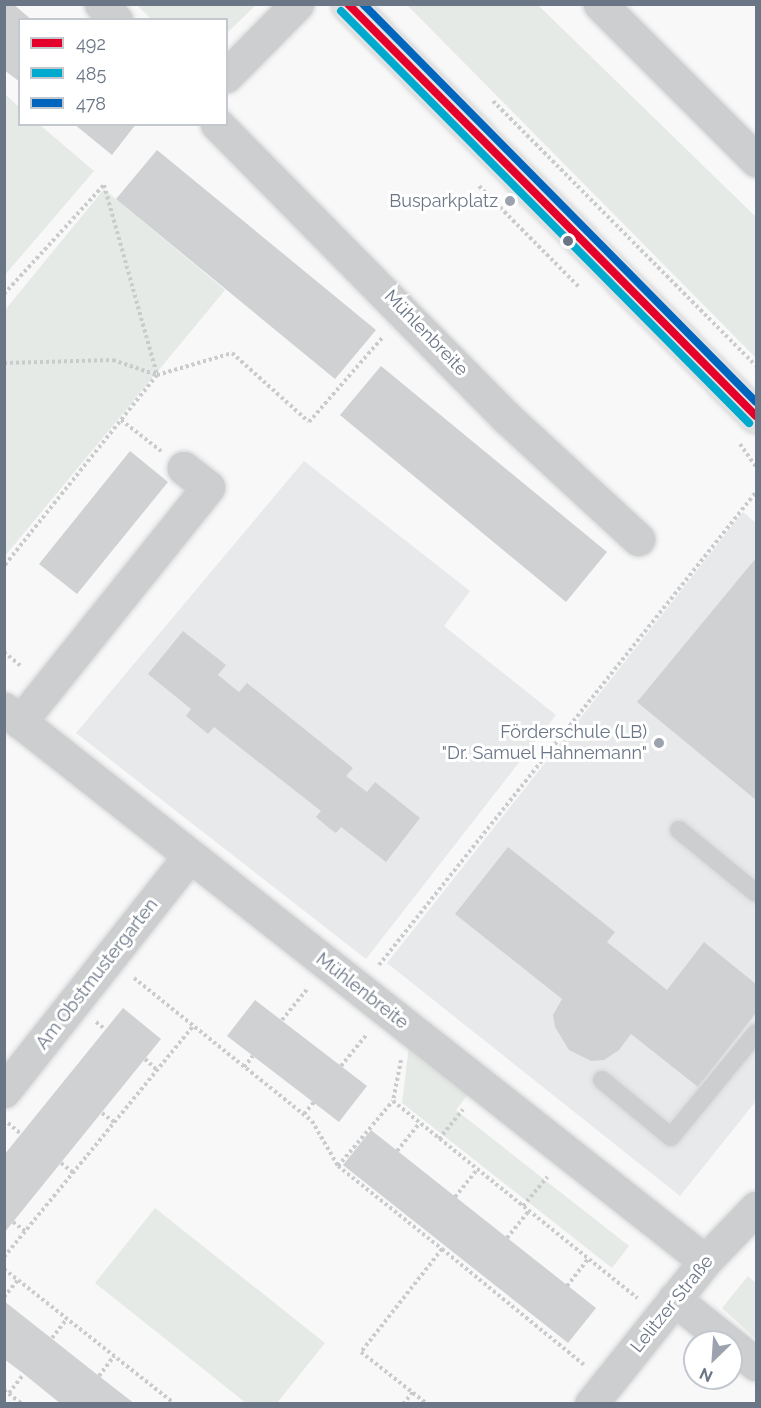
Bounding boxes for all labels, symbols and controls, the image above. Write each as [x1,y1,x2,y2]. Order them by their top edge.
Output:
legend [18,18,228,126]
text: 492 [76,33,106,54]
text: 485 [76,63,106,84]
text: 478 [76,93,106,114]
place label: Busparkplatz [389,190,498,212]
marker: Busparkplatz [503,194,517,208]
unlabelled marker [562,235,574,247]
street label: Mühlenbreite [380,286,472,380]
place label: Förderschule (LB) "Dr. Samuel Hahnemann" [441,722,647,764]
marker: Förderschule (LB) "Dr. Samuel Hahnemann" [652,736,666,750]
street label: Am Obstmustergarten [31,894,163,1054]
street label: Mühlenbreite [312,948,412,1034]
street label: Lelitzer Straße [626,1251,718,1357]
north arrow [683,1330,743,1390]
text: N [696,1364,716,1386]

